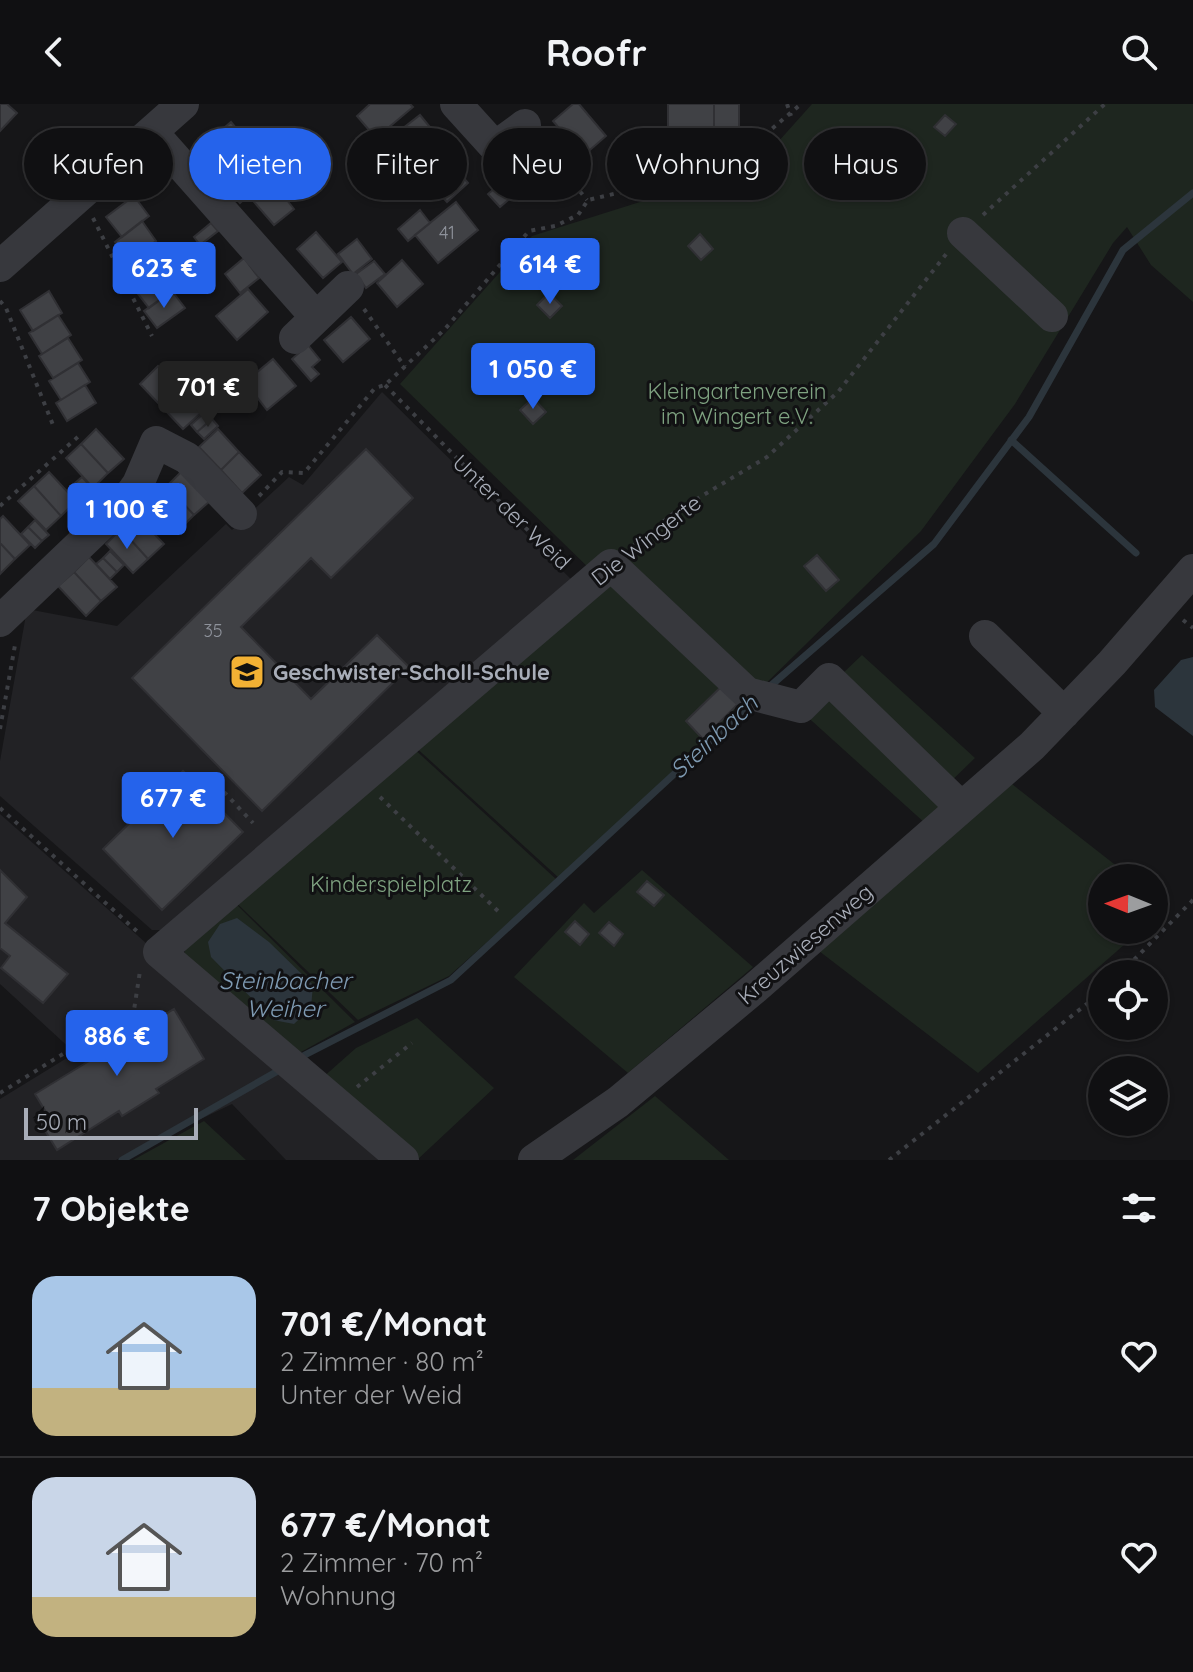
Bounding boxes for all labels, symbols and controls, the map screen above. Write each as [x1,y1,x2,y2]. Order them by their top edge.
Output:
icon: back [32,30,76,74]
text: Roofr [546,30,647,75]
icon: search [1117,30,1161,74]
chip: Kaufen [24,128,173,200]
chip: Mieten [189,128,331,200]
chip: Filter [347,128,467,200]
chip: Neu [483,128,591,200]
chip: Wohnung [607,128,788,200]
chip: Haus [804,128,926,200]
house number: 41 [439,221,455,244]
pin: 614 € [494,238,606,306]
pin: 623 € [108,242,220,310]
text: 614 € [519,247,581,280]
text: 623 € [131,251,197,284]
pin: 1 050 € [459,343,607,411]
text: 1 050 € [489,352,577,385]
pin: 701 € [152,361,264,429]
text: 701 € [176,370,240,403]
park label: Kleingartenverein im Wingert e.V. [647,377,827,430]
street label: Unter der Weid [447,448,577,576]
pin: 1 100 € [53,483,201,551]
street label: Die Wingerte [586,488,706,592]
text: 1 100 € [85,492,169,525]
house number: 35 [203,619,223,642]
school or university icon: Geschwister-Scholl-Schule [228,653,266,691]
place label: Geschwister-Scholl-Schule [273,658,550,686]
water label: Steinbach [663,688,764,784]
pin: 677 € [117,772,229,840]
text: 677 € [140,781,206,814]
north arrow [1088,864,1168,944]
map controls [1088,864,1168,1136]
park label: Kinderspielplatz [310,870,472,898]
street label: Kreuzwiesenweg [732,878,878,1010]
button: locate [1088,960,1168,1040]
water label: Steinbacher Weiher [219,965,354,1023]
pin: 886 € [61,1010,173,1078]
text: 886 € [84,1019,150,1052]
button: layers [1088,1056,1168,1136]
scale bar [24,1104,198,1140]
text: 50 m [36,1108,87,1136]
icon: filters [1117,1186,1161,1230]
text: 7 Objekte [32,1187,190,1230]
text: 701 €/Monat [280,1302,488,1345]
icon: home [96,1308,192,1404]
icon: heart [1117,1334,1161,1378]
text: 2 Zimmer · 80 m² [280,1345,484,1378]
text: Unter der Weid [280,1378,462,1411]
text: 677 €/Monat [280,1503,491,1546]
icon: home [96,1509,192,1605]
icon: heart [1117,1535,1161,1579]
text: 2 Zimmer · 70 m² [280,1546,483,1579]
text: Wohnung [280,1579,396,1612]

